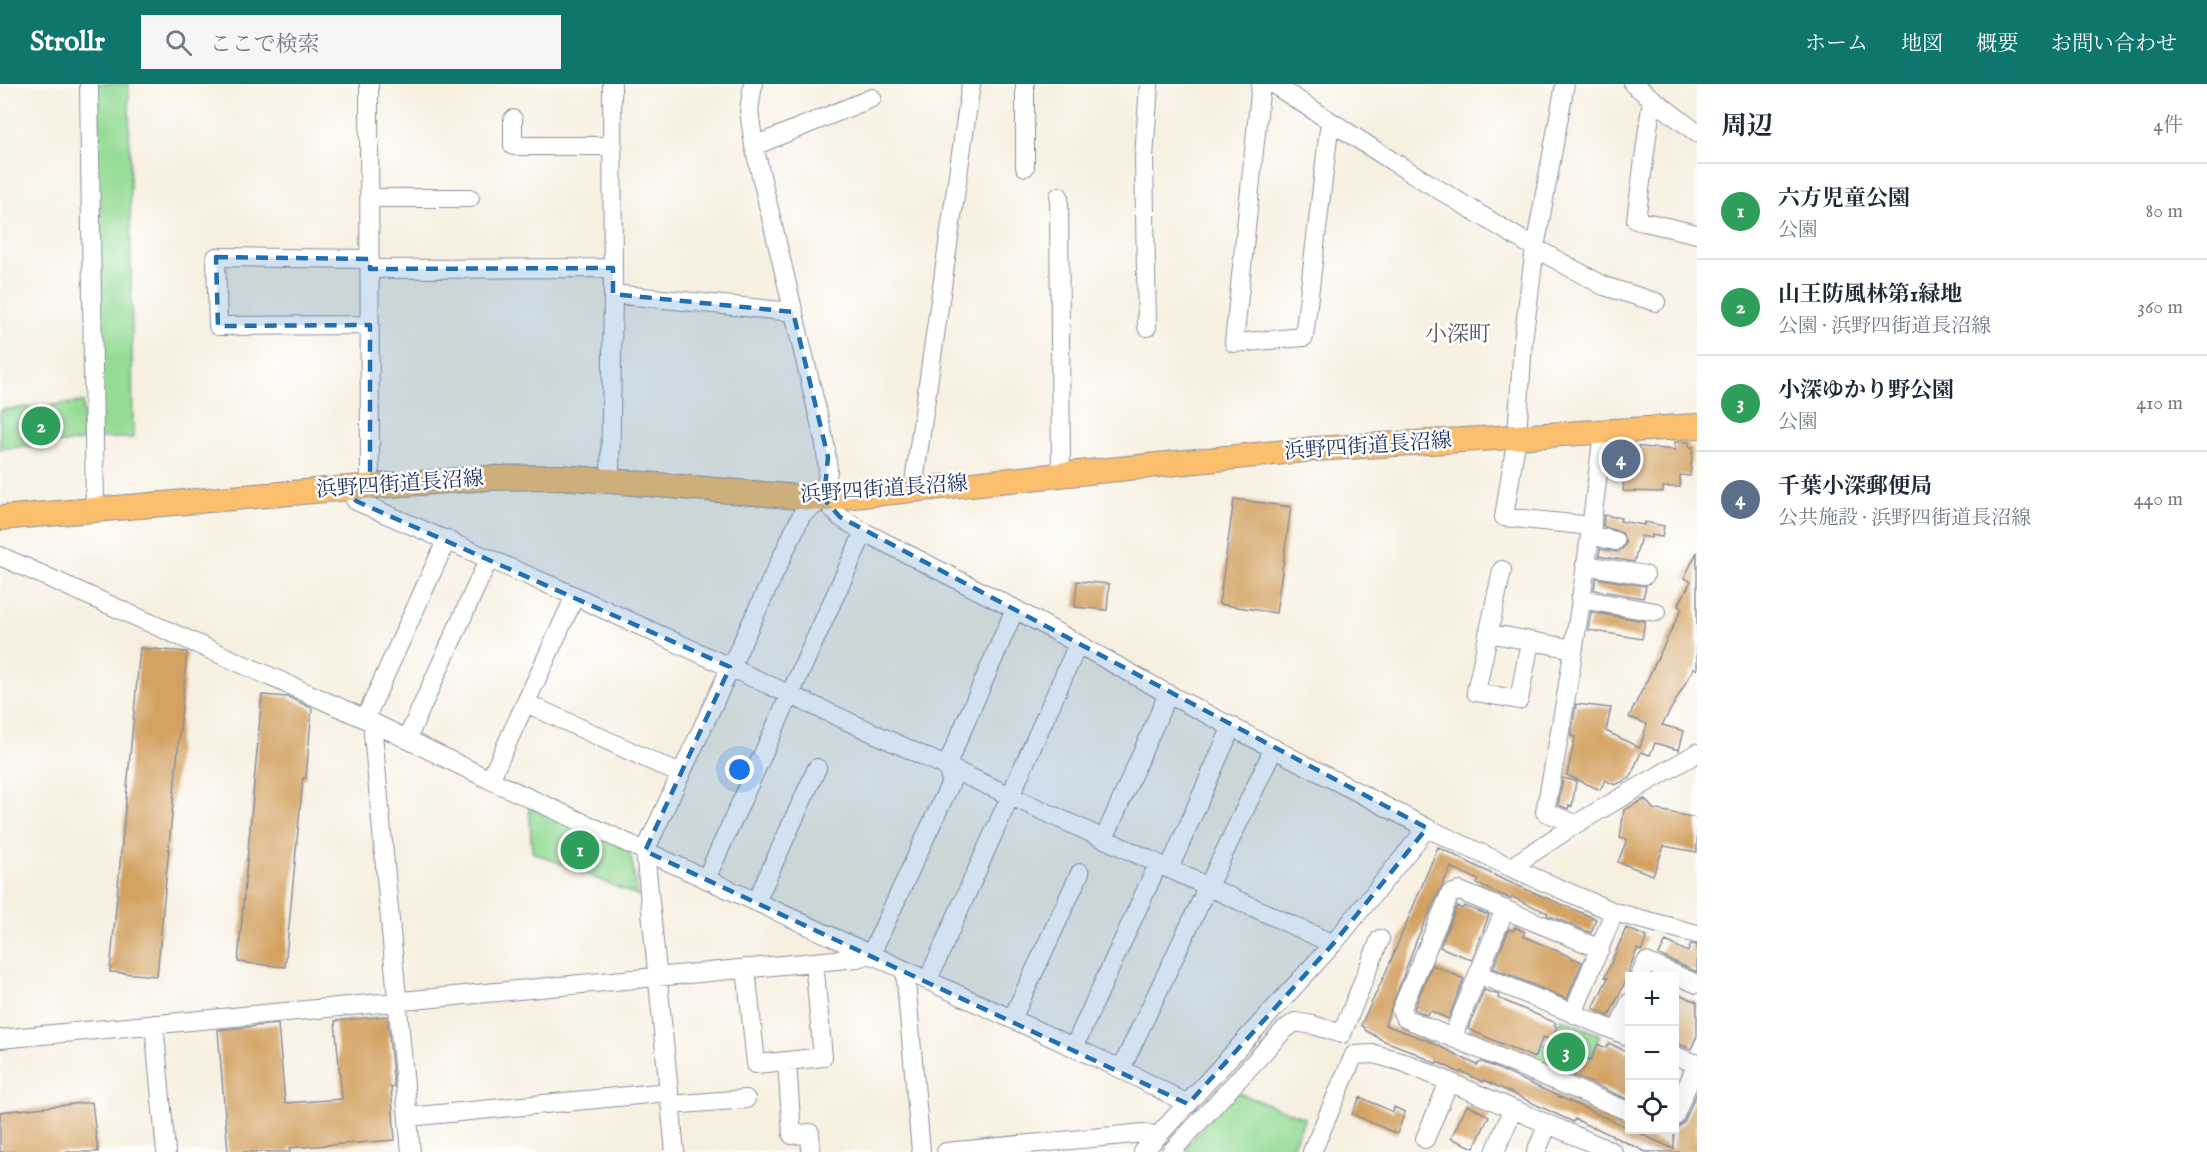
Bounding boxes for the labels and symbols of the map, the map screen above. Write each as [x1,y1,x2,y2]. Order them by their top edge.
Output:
district label: 小深町 [1425,321,1491,349]
pin: 2 [22,404,60,448]
street label: 浜野四街道長沼線 [1283,428,1453,466]
pin: 4 [1602,436,1640,482]
street label: 浜野四街道長沼線 [315,466,485,504]
street label: 浜野四街道長沼線 [799,471,969,509]
your location [725,755,754,784]
pin: 1 [560,828,600,873]
pin: 3 [1546,1030,1586,1074]

